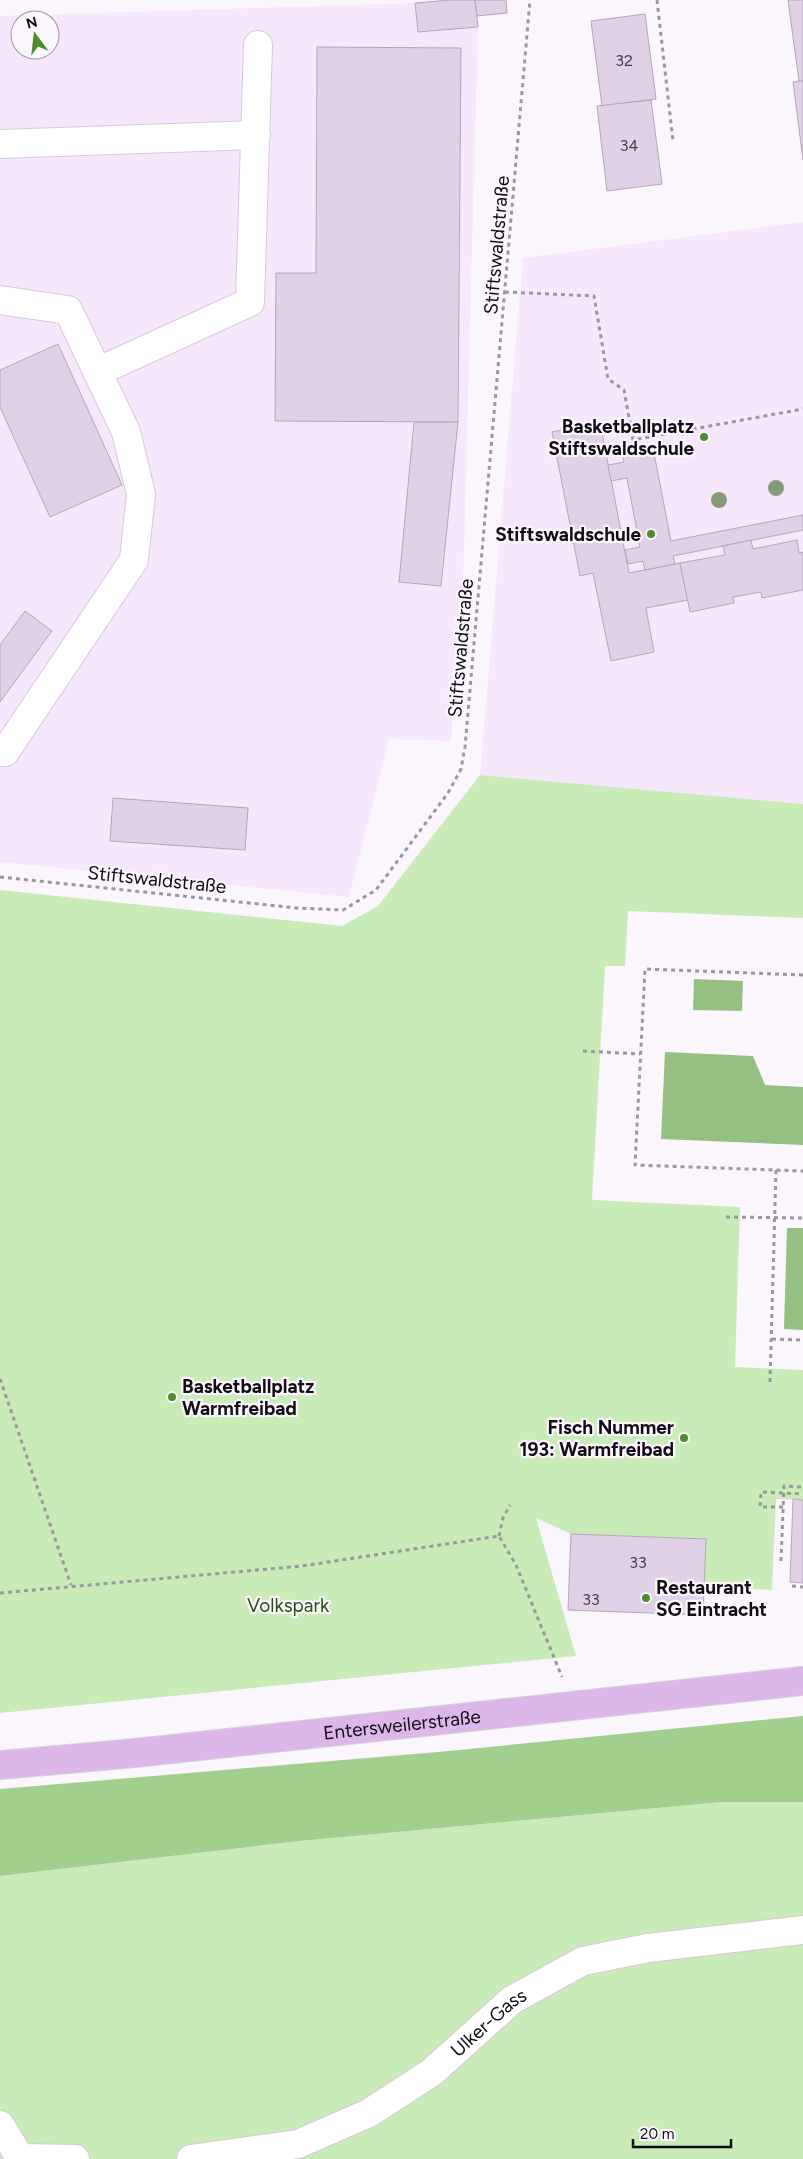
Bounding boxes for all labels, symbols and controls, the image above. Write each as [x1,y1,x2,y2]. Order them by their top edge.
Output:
north arrow [10,10,60,60]
text: N [24,13,39,33]
house number: 32 [615,51,633,70]
house number: 34 [620,136,638,155]
street label: Stiftswaldstraße [479,175,514,315]
place label: Basketballplatz Stiftswaldschule [548,415,694,460]
marker: Basketballplatz Stiftswaldschule [698,431,710,443]
place label: Stiftswaldschule [495,523,641,546]
marker: Stiftswaldschule [645,528,657,540]
street label: Stiftswaldstraße [443,578,478,718]
street label: Stiftswaldstraße [87,861,227,898]
place label: Basketballplatz Warmfreibad [182,1375,314,1420]
marker: Basketballplatz Warmfreibad [166,1391,178,1403]
place label: Fisch Nummer 193: Warmfreibad [519,1416,674,1461]
marker: Fisch Nummer 193: Warmfreibad [678,1432,690,1444]
house number: 33 [629,1553,647,1572]
place label: Restaurant SG Eintracht [656,1576,767,1621]
house number: 33 [582,1590,600,1609]
marker: Restaurant SG Eintracht [640,1592,652,1604]
park label: Volkspark [247,1594,330,1617]
street label: Entersweilerstraße [322,1705,482,1745]
street label: Ulker-Gass [446,1983,530,2062]
scale bar [633,2116,730,2148]
text: 20 m [640,2125,674,2143]

